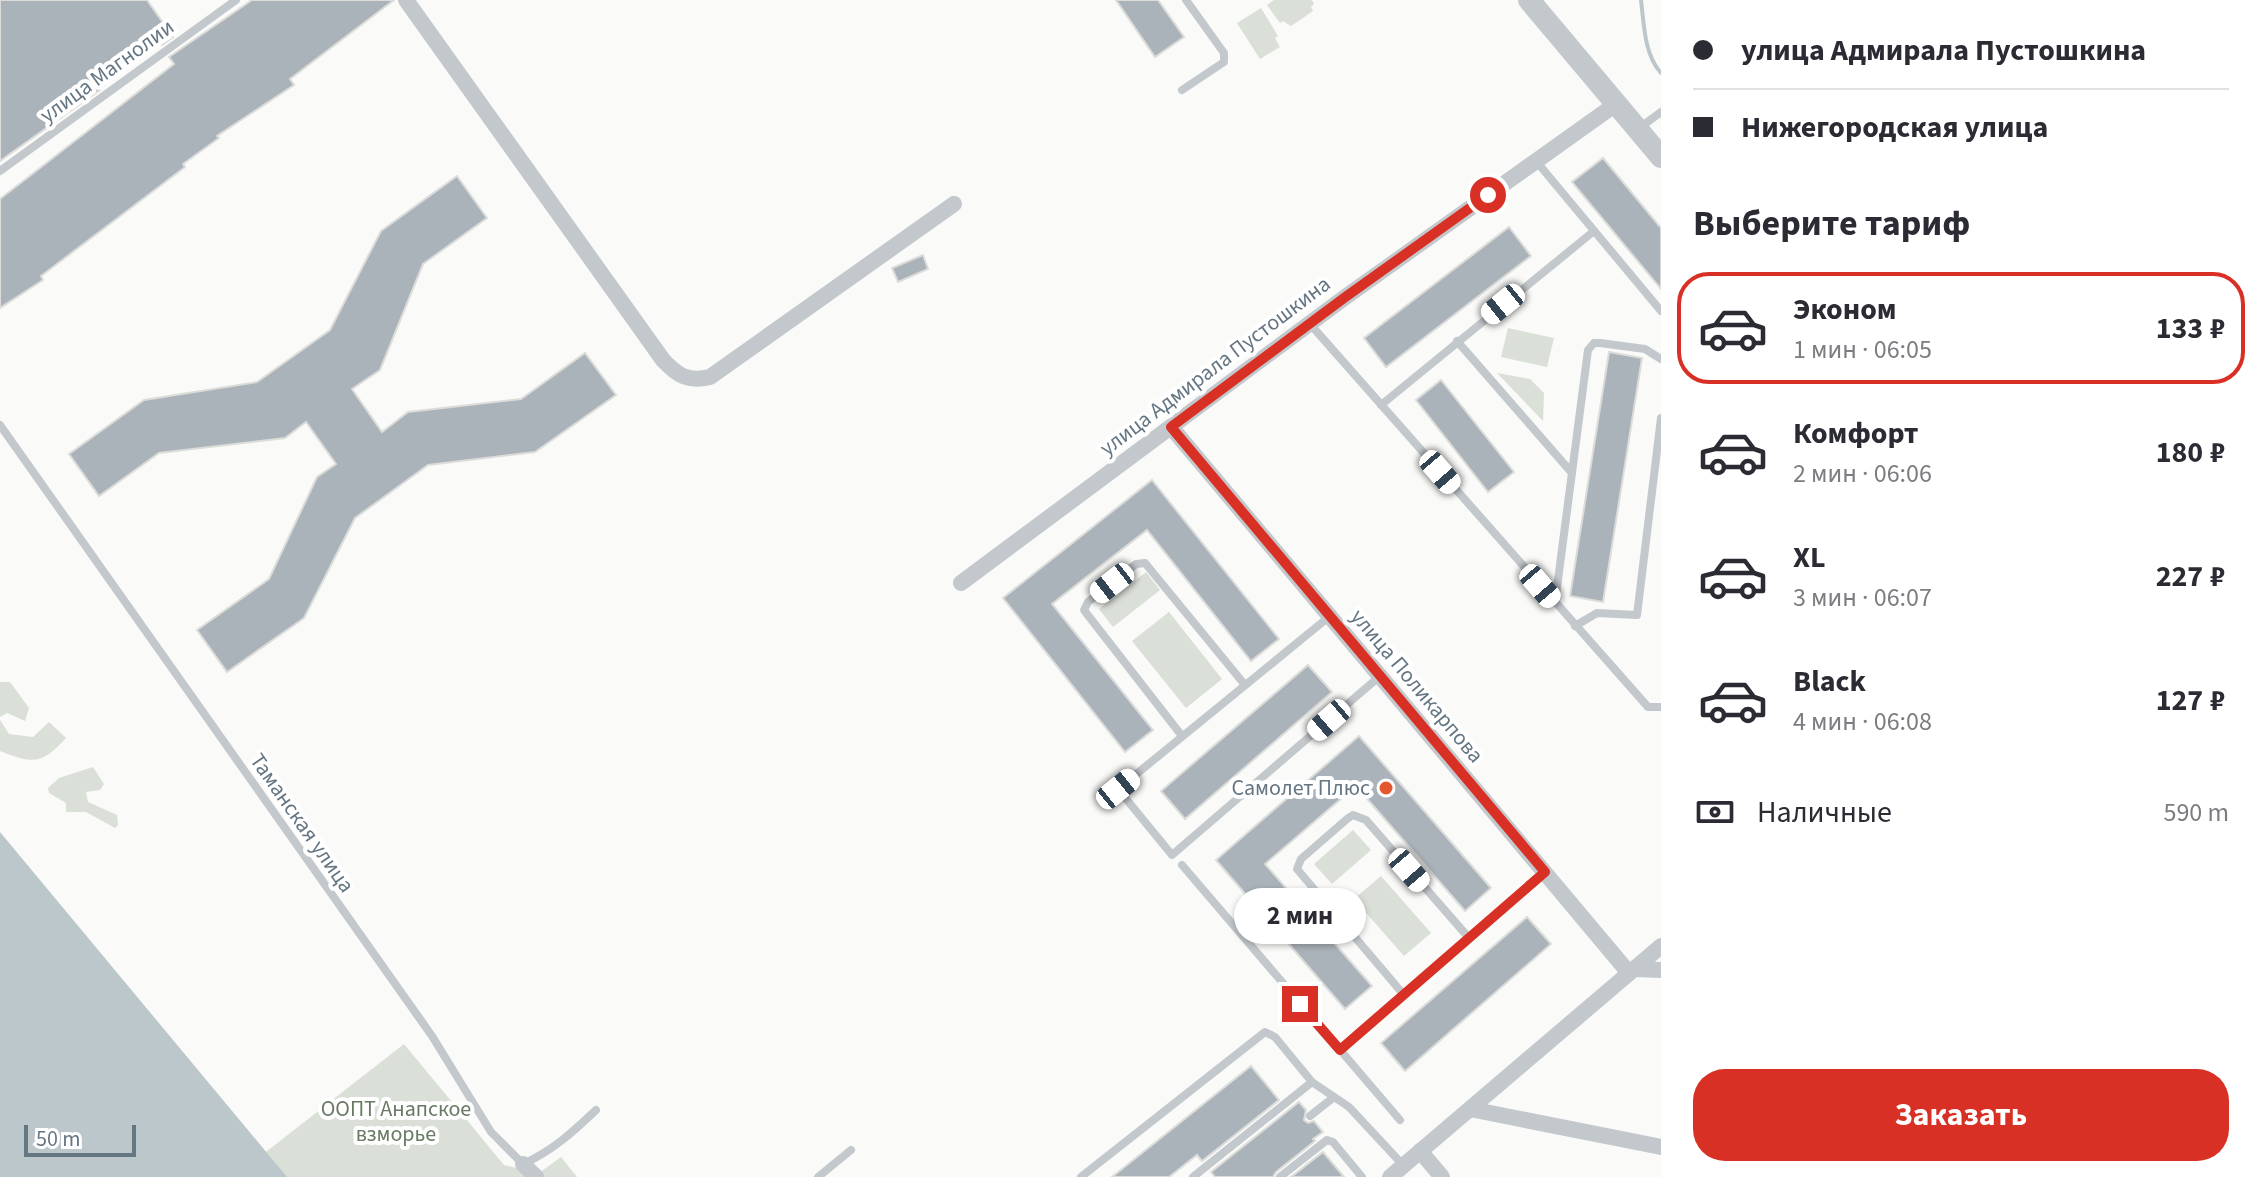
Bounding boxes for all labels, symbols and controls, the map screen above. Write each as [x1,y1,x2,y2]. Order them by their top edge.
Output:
street label: улица Магнолии [33,11,181,131]
text: улица Адмирала Пустошкина [1741,29,2146,72]
text: Нижегородская улица [1741,106,2048,149]
route start [1470,177,1506,213]
text: Выберите тариф [1693,198,1970,249]
street label: улица Адмирала Пустошкина [1093,268,1337,464]
car [1477,280,1529,328]
text: Эконом [1793,288,1897,331]
icon: car [1697,292,1769,364]
text: 133 ₽ [2156,307,2225,350]
text: 1 мин · 06:05 [1793,331,1932,368]
text: Комфорт [1793,412,1919,455]
icon: car [1697,416,1769,488]
text: 180 ₽ [2156,431,2225,474]
car [1415,446,1465,498]
text: 2 мин · 06:06 [1793,455,1932,492]
text: XL [1793,536,1826,579]
icon: car [1697,540,1769,612]
text: 227 ₽ [2156,555,2225,598]
car [1086,559,1138,607]
car [1515,560,1565,612]
text: 3 мин · 06:07 [1793,579,1932,616]
street label: улица Поликарпова [1343,602,1491,770]
text: Black [1793,660,1866,703]
icon: car [1697,664,1769,736]
text: 127 ₽ [2156,679,2225,722]
car [1303,695,1355,745]
text: 4 мин · 06:08 [1793,703,1932,740]
street label: Таманская улица [242,747,362,899]
car [1092,765,1144,813]
place label: Самолет Плюс [1231,772,1370,804]
marker: Самолет Плюс [1377,779,1395,797]
icon: cash [1693,790,1737,834]
text: Наличные [1757,791,1892,834]
text: 590 m [2163,794,2229,831]
car [1384,844,1434,896]
callout: 2 мин [1234,888,1366,944]
text: 2 мин [1267,897,1333,934]
route end [1282,986,1318,1022]
button: Заказать [1693,1069,2229,1161]
park label: ООПТ Анапское взморье [321,1093,471,1150]
scale bar [24,1121,136,1157]
text: 50 m [36,1123,81,1155]

